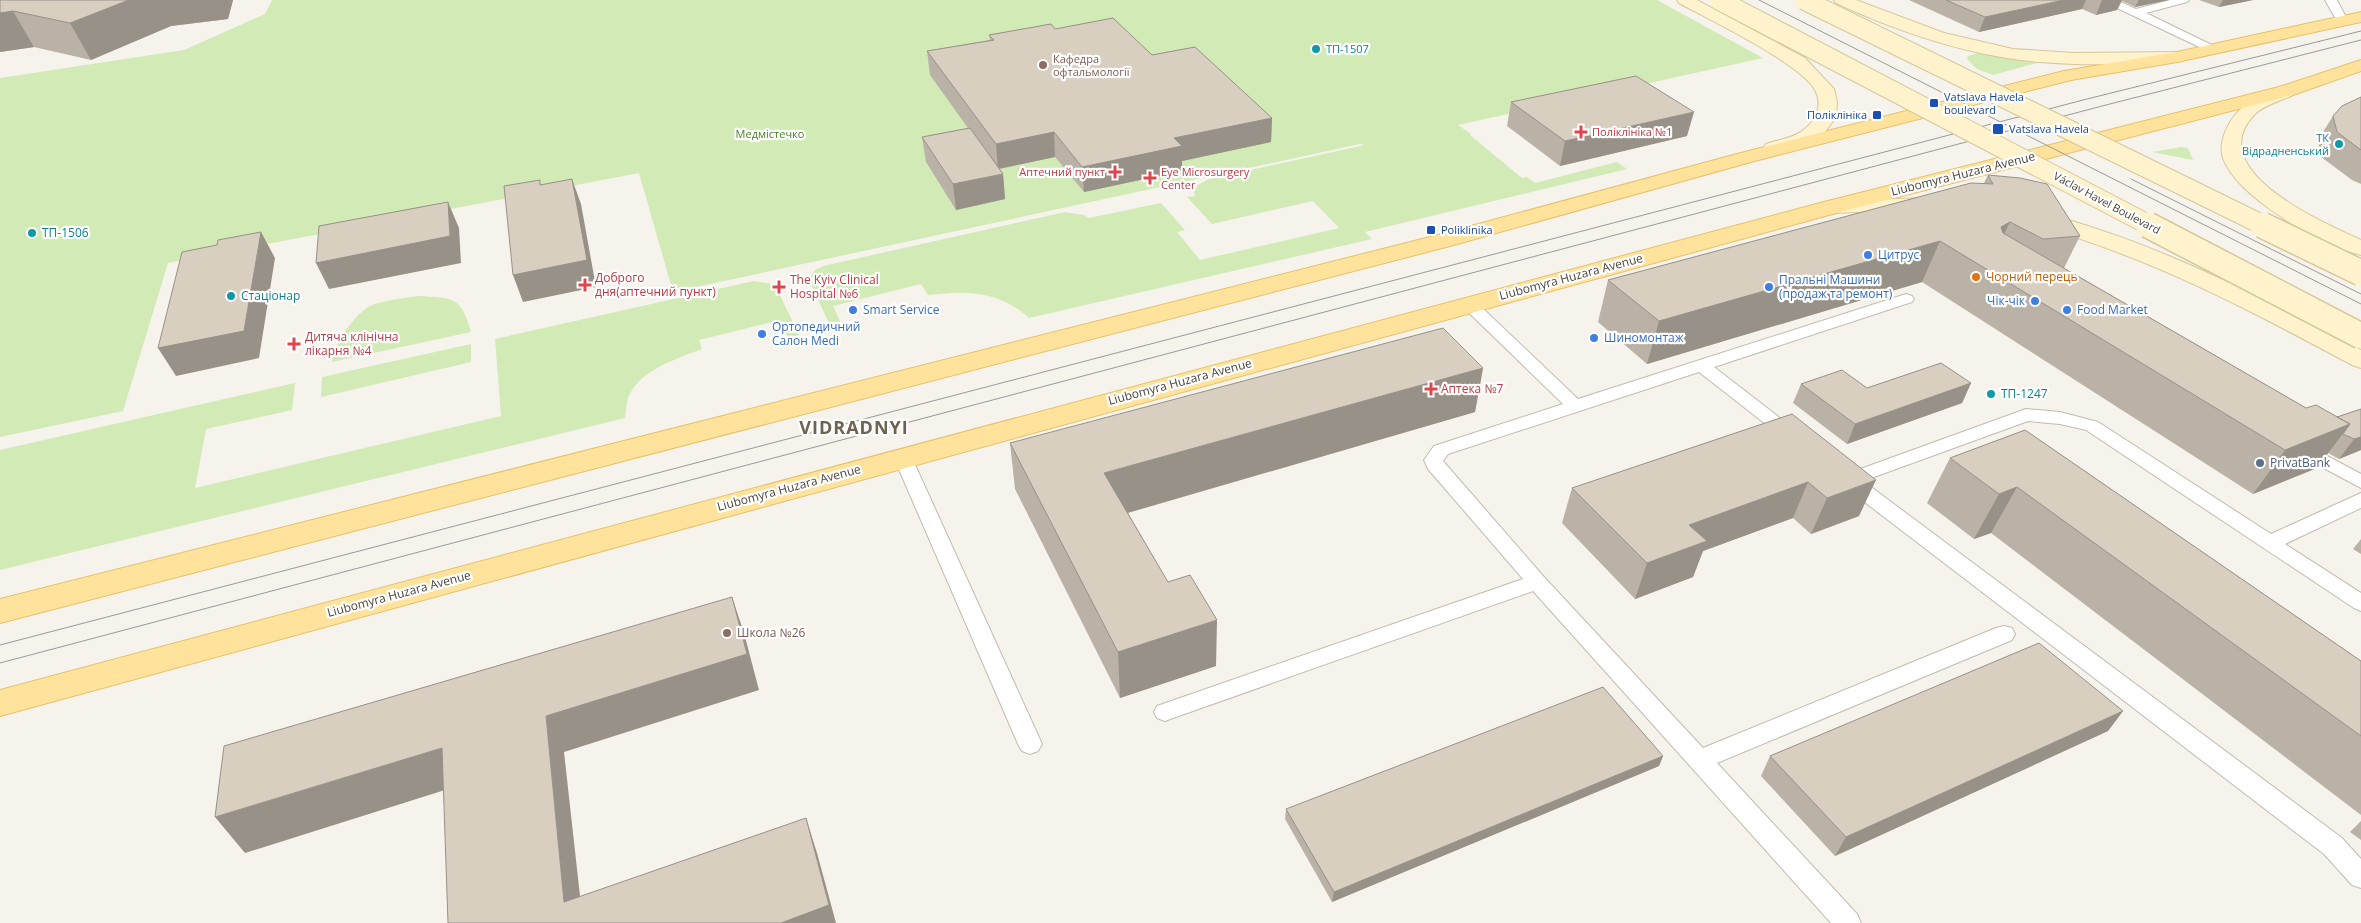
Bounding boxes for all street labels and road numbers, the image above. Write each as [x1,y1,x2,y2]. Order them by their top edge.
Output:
street label: Liubomyra Huzara Avenue [1889,147,2037,200]
street label: Václav Havel Boulevard [2051,168,2163,237]
street label: Liubomyra Huzara Avenue [1497,249,1645,304]
street label: Liubomyra Huzara Avenue [1106,354,1254,409]
street label: Liubomyra Huzara Avenue [715,460,863,515]
street label: Liubomyra Huzara Avenue [325,566,473,621]

